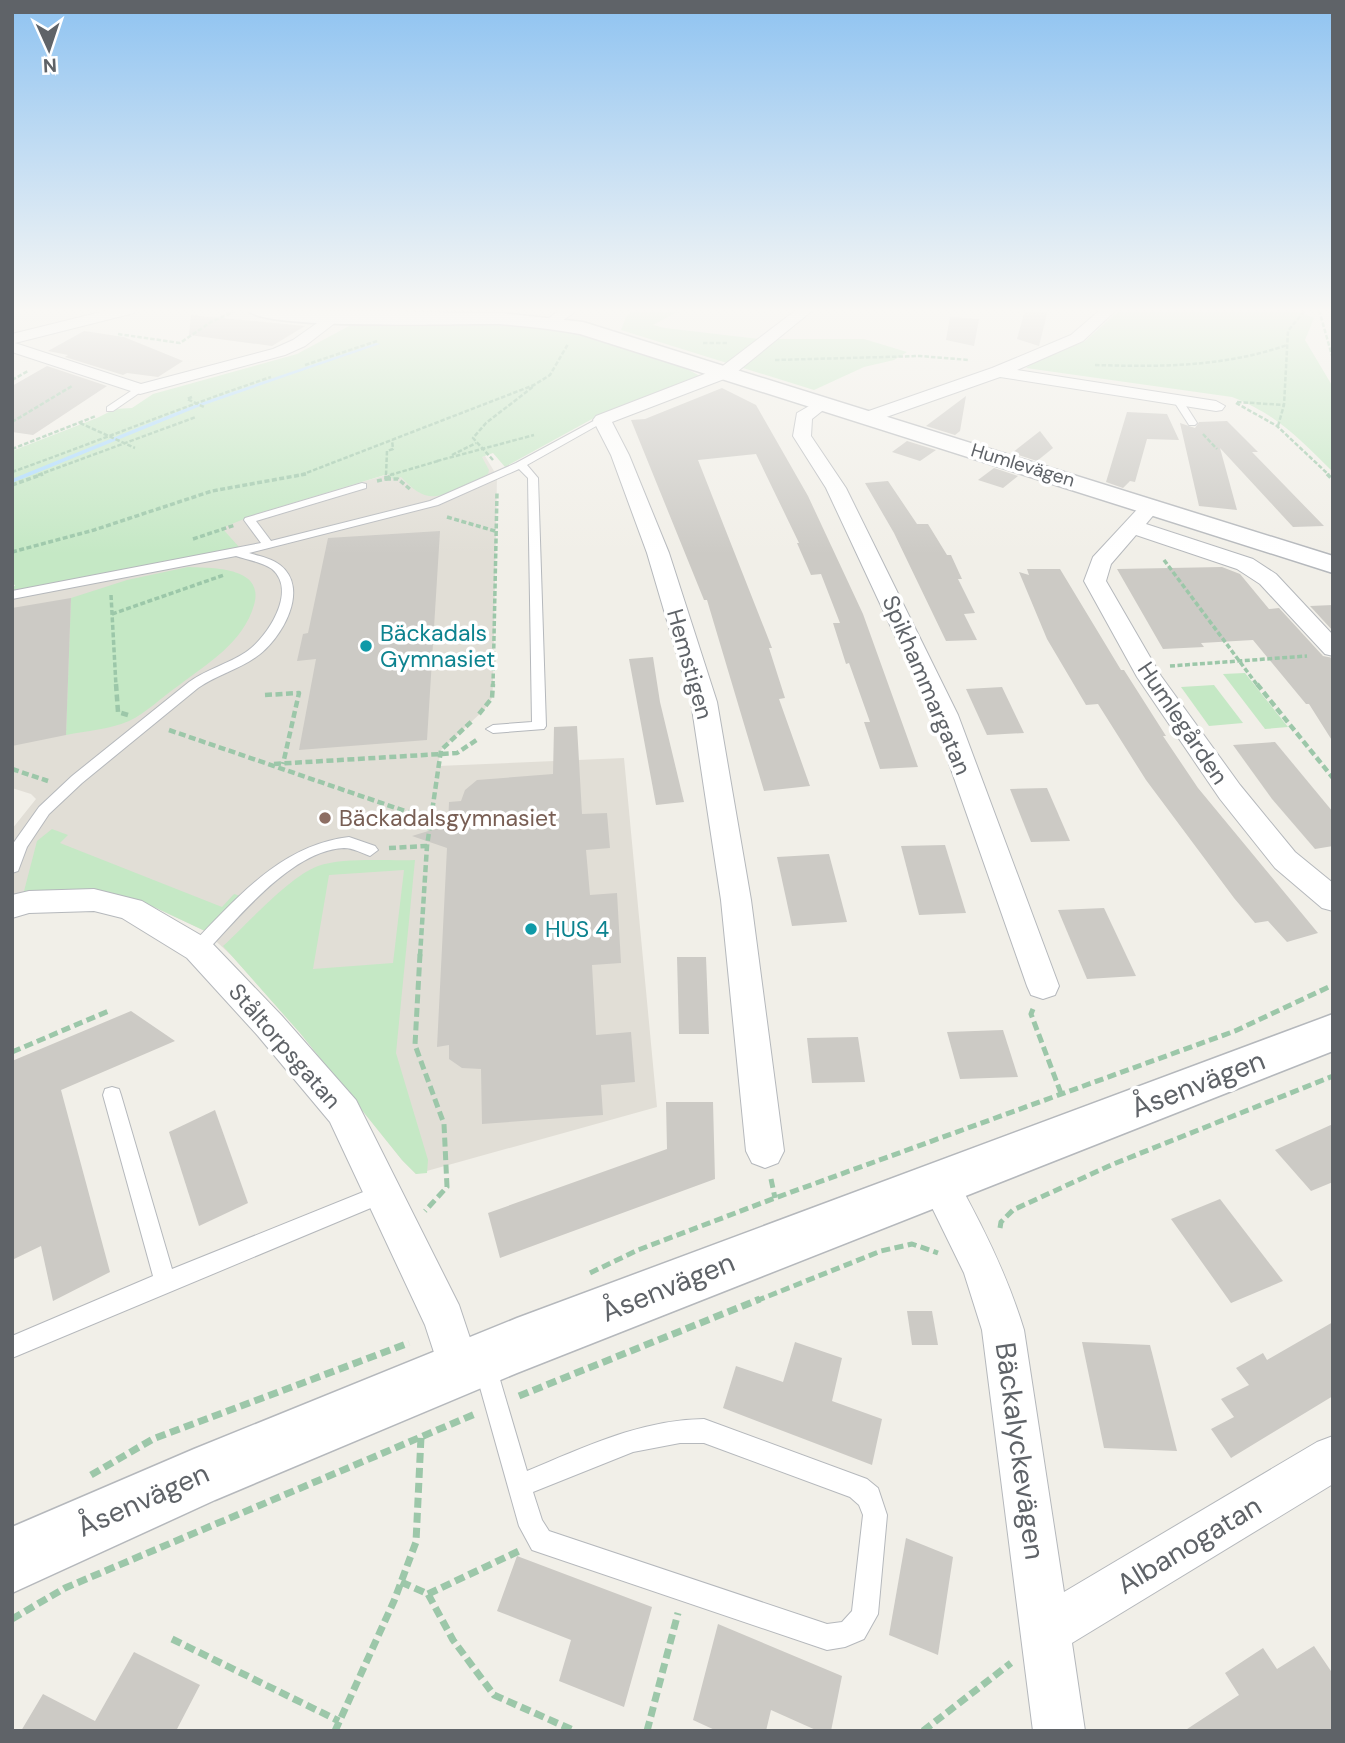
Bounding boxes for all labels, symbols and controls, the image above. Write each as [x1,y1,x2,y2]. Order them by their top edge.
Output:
north arrow [14,14,84,84]
text: N [42,53,57,78]
street label: Humlevägen [968,437,1078,493]
street label: Spikhammargatan [876,591,978,779]
street label: Hemstigen [660,605,720,723]
place label: Bäckadals Gymnasiet [380,618,495,674]
marker: Bäckadals Gymnasiet [358,638,374,654]
street label: Humlegården [1131,656,1235,790]
place label: Bäckadalsgymnasiet [339,803,557,833]
marker: Bäckadalsgymnasiet [317,810,333,826]
place label: HUS 4 [545,914,609,944]
marker: HUS 4 [523,921,539,937]
street label: Ståltorpsgatan [222,977,348,1115]
street label: Åsenvägen [1125,1041,1270,1126]
street label: Åsenvägen [595,1243,740,1331]
street label: Bäckalyckevägen [986,1340,1054,1562]
street label: Åsenvägen [71,1454,215,1546]
street label: Albanogatan [1110,1487,1268,1603]

